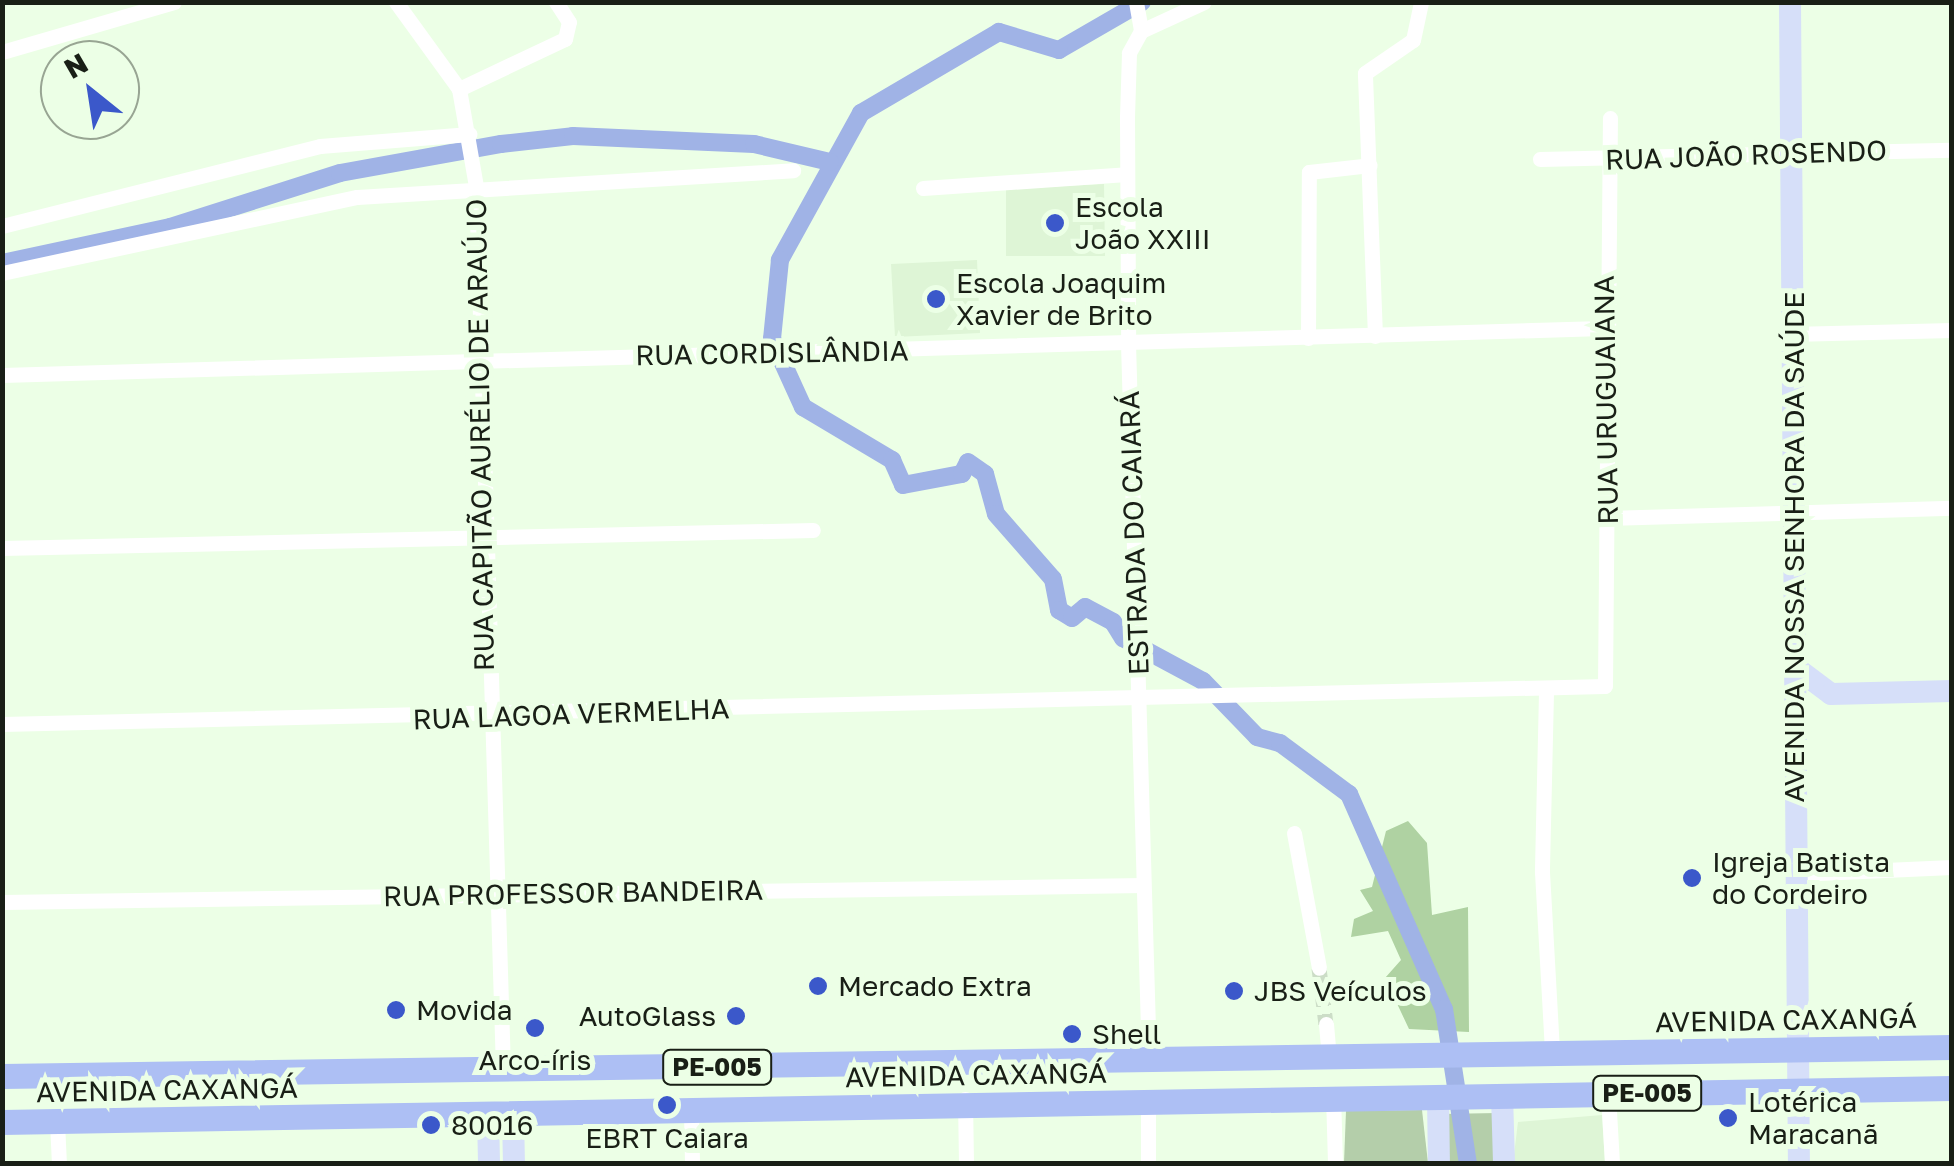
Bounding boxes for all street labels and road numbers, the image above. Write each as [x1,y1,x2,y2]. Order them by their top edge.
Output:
street label: RUA JOÃO ROSENDO [1604,133,1888,177]
street label: RUA CAPITÃO AURÉLIO DE ARAÚJO [459,198,501,672]
street label: RUA URUGUAIANA [1587,275,1625,525]
street label: AVENIDA NOSSA SENHORA DA SAÚDE [1777,292,1811,802]
street label: RUA CORDISLÂNDIA [635,334,909,372]
street label: ESTRADA DO CAIARÁ [1112,390,1156,676]
street label: RUA LAGOA VERMELHA [412,692,730,736]
street label: RUA PROFESSOR BANDEIRA [383,873,763,913]
street label: AVENIDA CAXANGÁ [1655,1001,1917,1039]
road number: PE-005 [662,1047,772,1087]
street label: AVENIDA CAXANGÁ [845,1056,1107,1094]
street label: AVENIDA CAXANGÁ [36,1071,298,1109]
road number: PE-005 [1592,1073,1702,1113]

